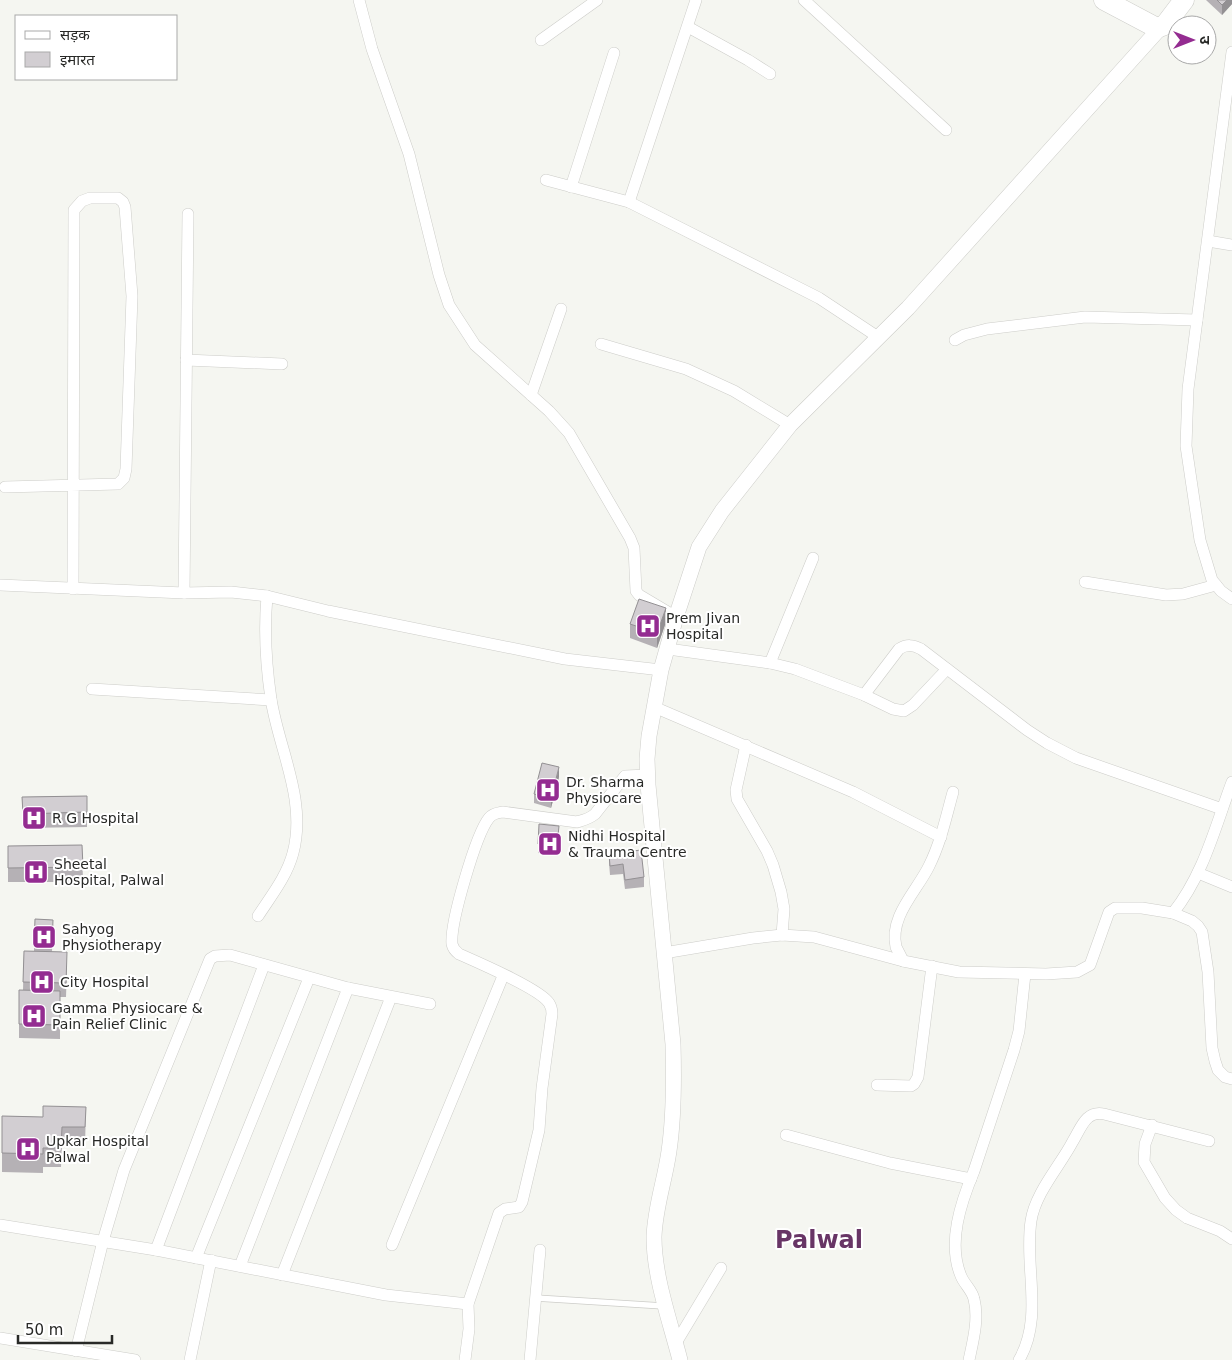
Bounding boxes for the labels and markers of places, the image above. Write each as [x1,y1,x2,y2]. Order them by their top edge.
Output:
place label: Prem Jivan Hospital [666,610,740,642]
hospital icon: Prem Jivan Hospital [635,613,661,639]
place label: Dr. Sharma Physiocare [566,774,644,806]
hospital icon: Dr. Sharma Physiocare [535,777,561,803]
hospital icon: R G Hospital [21,805,47,831]
place label: R G Hospital [52,810,139,826]
place label: Nidhi Hospital & Trauma Centre [568,828,687,860]
hospital icon: Nidhi Hospital & Trauma Centre [537,831,563,857]
place label: Sheetal Hospital, Palwal [54,856,164,888]
hospital icon: Sheetal Hospital, Palwal [23,859,49,885]
place label: Sahyog Physiotherapy [62,921,162,953]
hospital icon: Sahyog Physiotherapy [31,924,57,950]
hospital icon: City Hospital [29,969,55,995]
place label: City Hospital [60,974,149,990]
place label: Gamma Physiocare & Pain Relief Clinic [52,1000,203,1032]
hospital icon: Gamma Physiocare & Pain Relief Clinic [21,1003,47,1029]
place label: Upkar Hospital Palwal [46,1133,149,1165]
hospital icon: Upkar Hospital Palwal [15,1136,41,1162]

